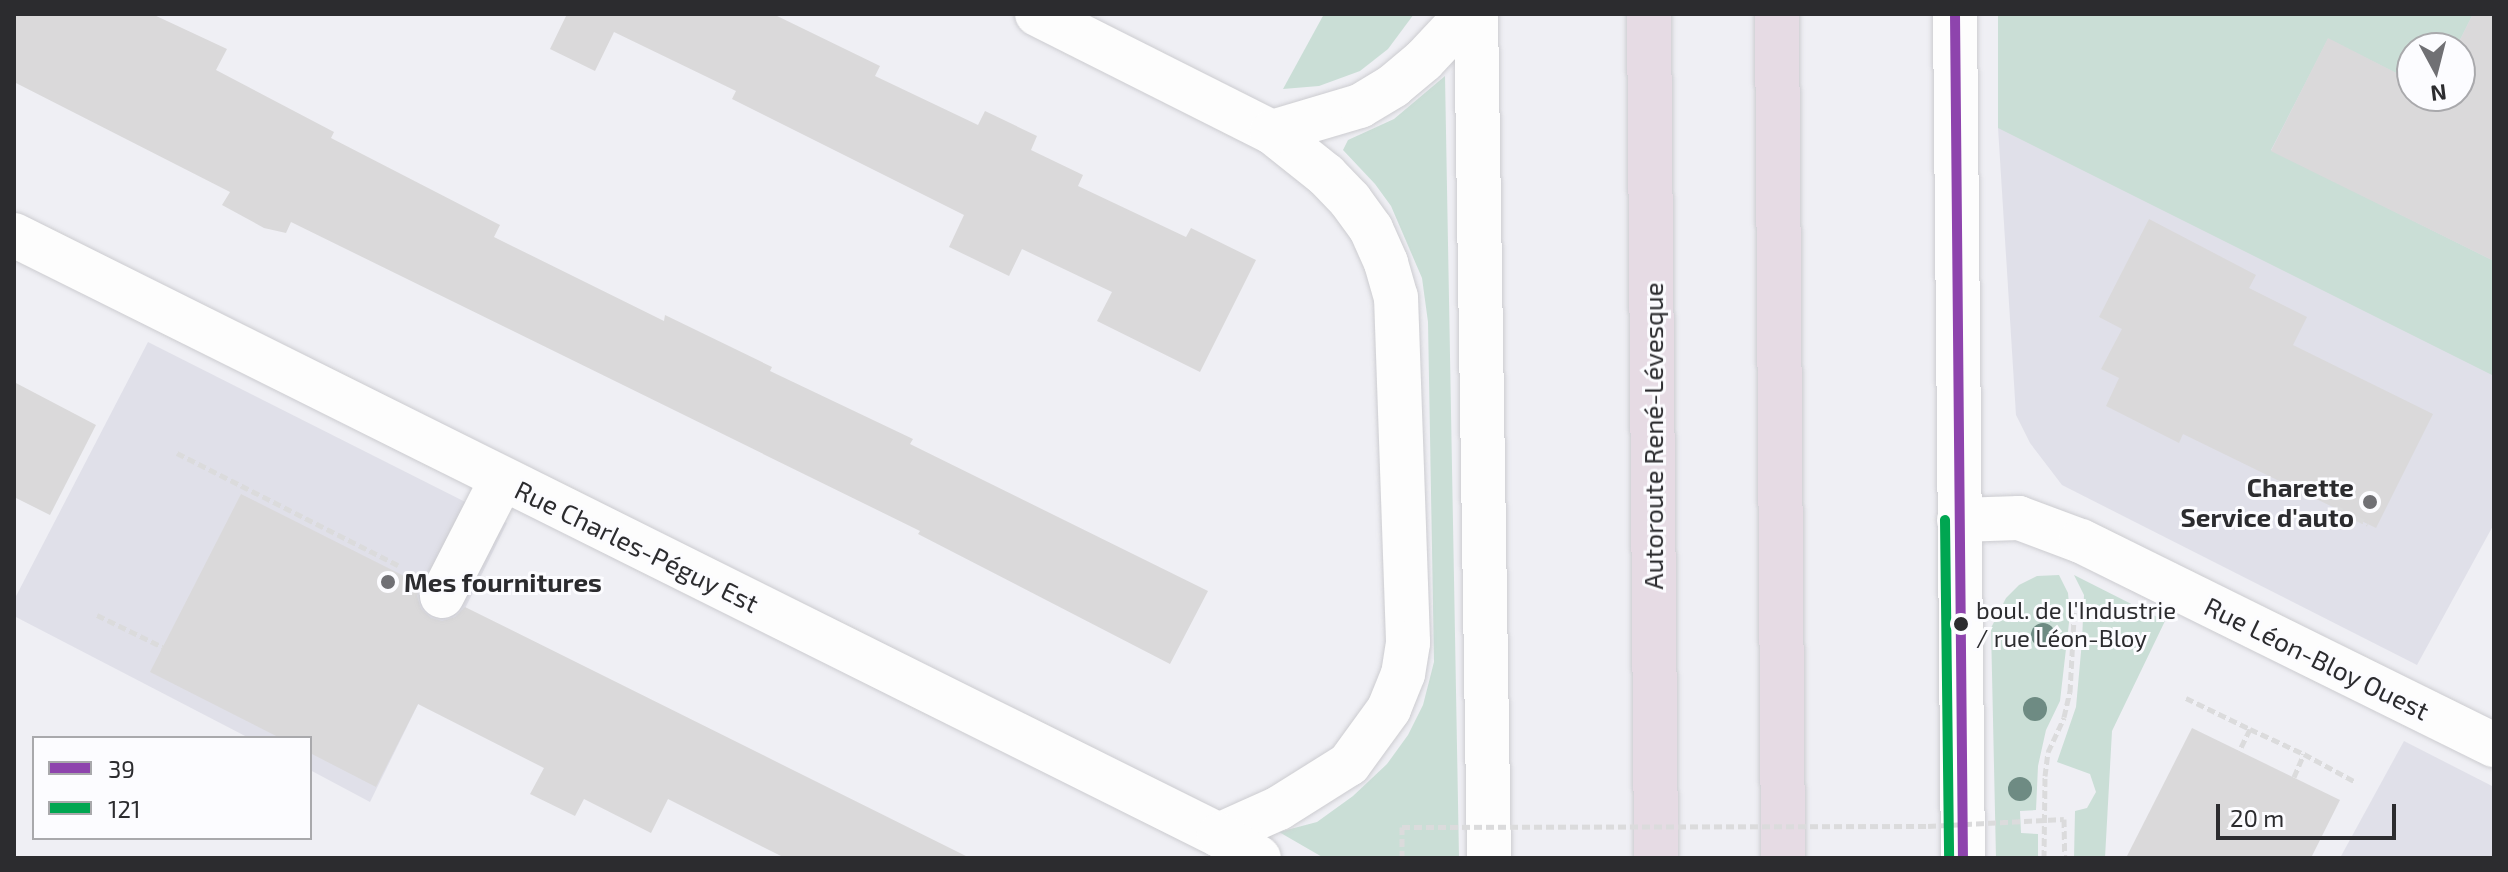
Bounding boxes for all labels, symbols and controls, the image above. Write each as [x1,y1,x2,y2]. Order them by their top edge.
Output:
north arrow [2396,32,2476,112]
text: N [2429,80,2448,108]
street label: Autoroute René-Lévesque [1637,282,1669,590]
place label: Charette Service d'auto [2180,471,2354,532]
street label: Rue Charles-Péguy Est [510,473,764,619]
marker: Charette Service d'auto [2361,493,2379,511]
place label: Mes fournitures [404,566,602,598]
marker: Mes fournitures [379,573,397,591]
street label: Rue Léon-Bloy Ouest [2199,590,2435,726]
place label: boul. de l'Industrie / rue Léon-Bloy [1976,596,2176,652]
marker: boul. de l'Industrie / rue Léon-Bloy [1953,616,1969,632]
legend [32,736,312,840]
text: 39 [108,754,135,783]
scale bar [2220,788,2400,838]
text: 121 [108,794,141,823]
text: 20 m [2230,803,2284,832]

